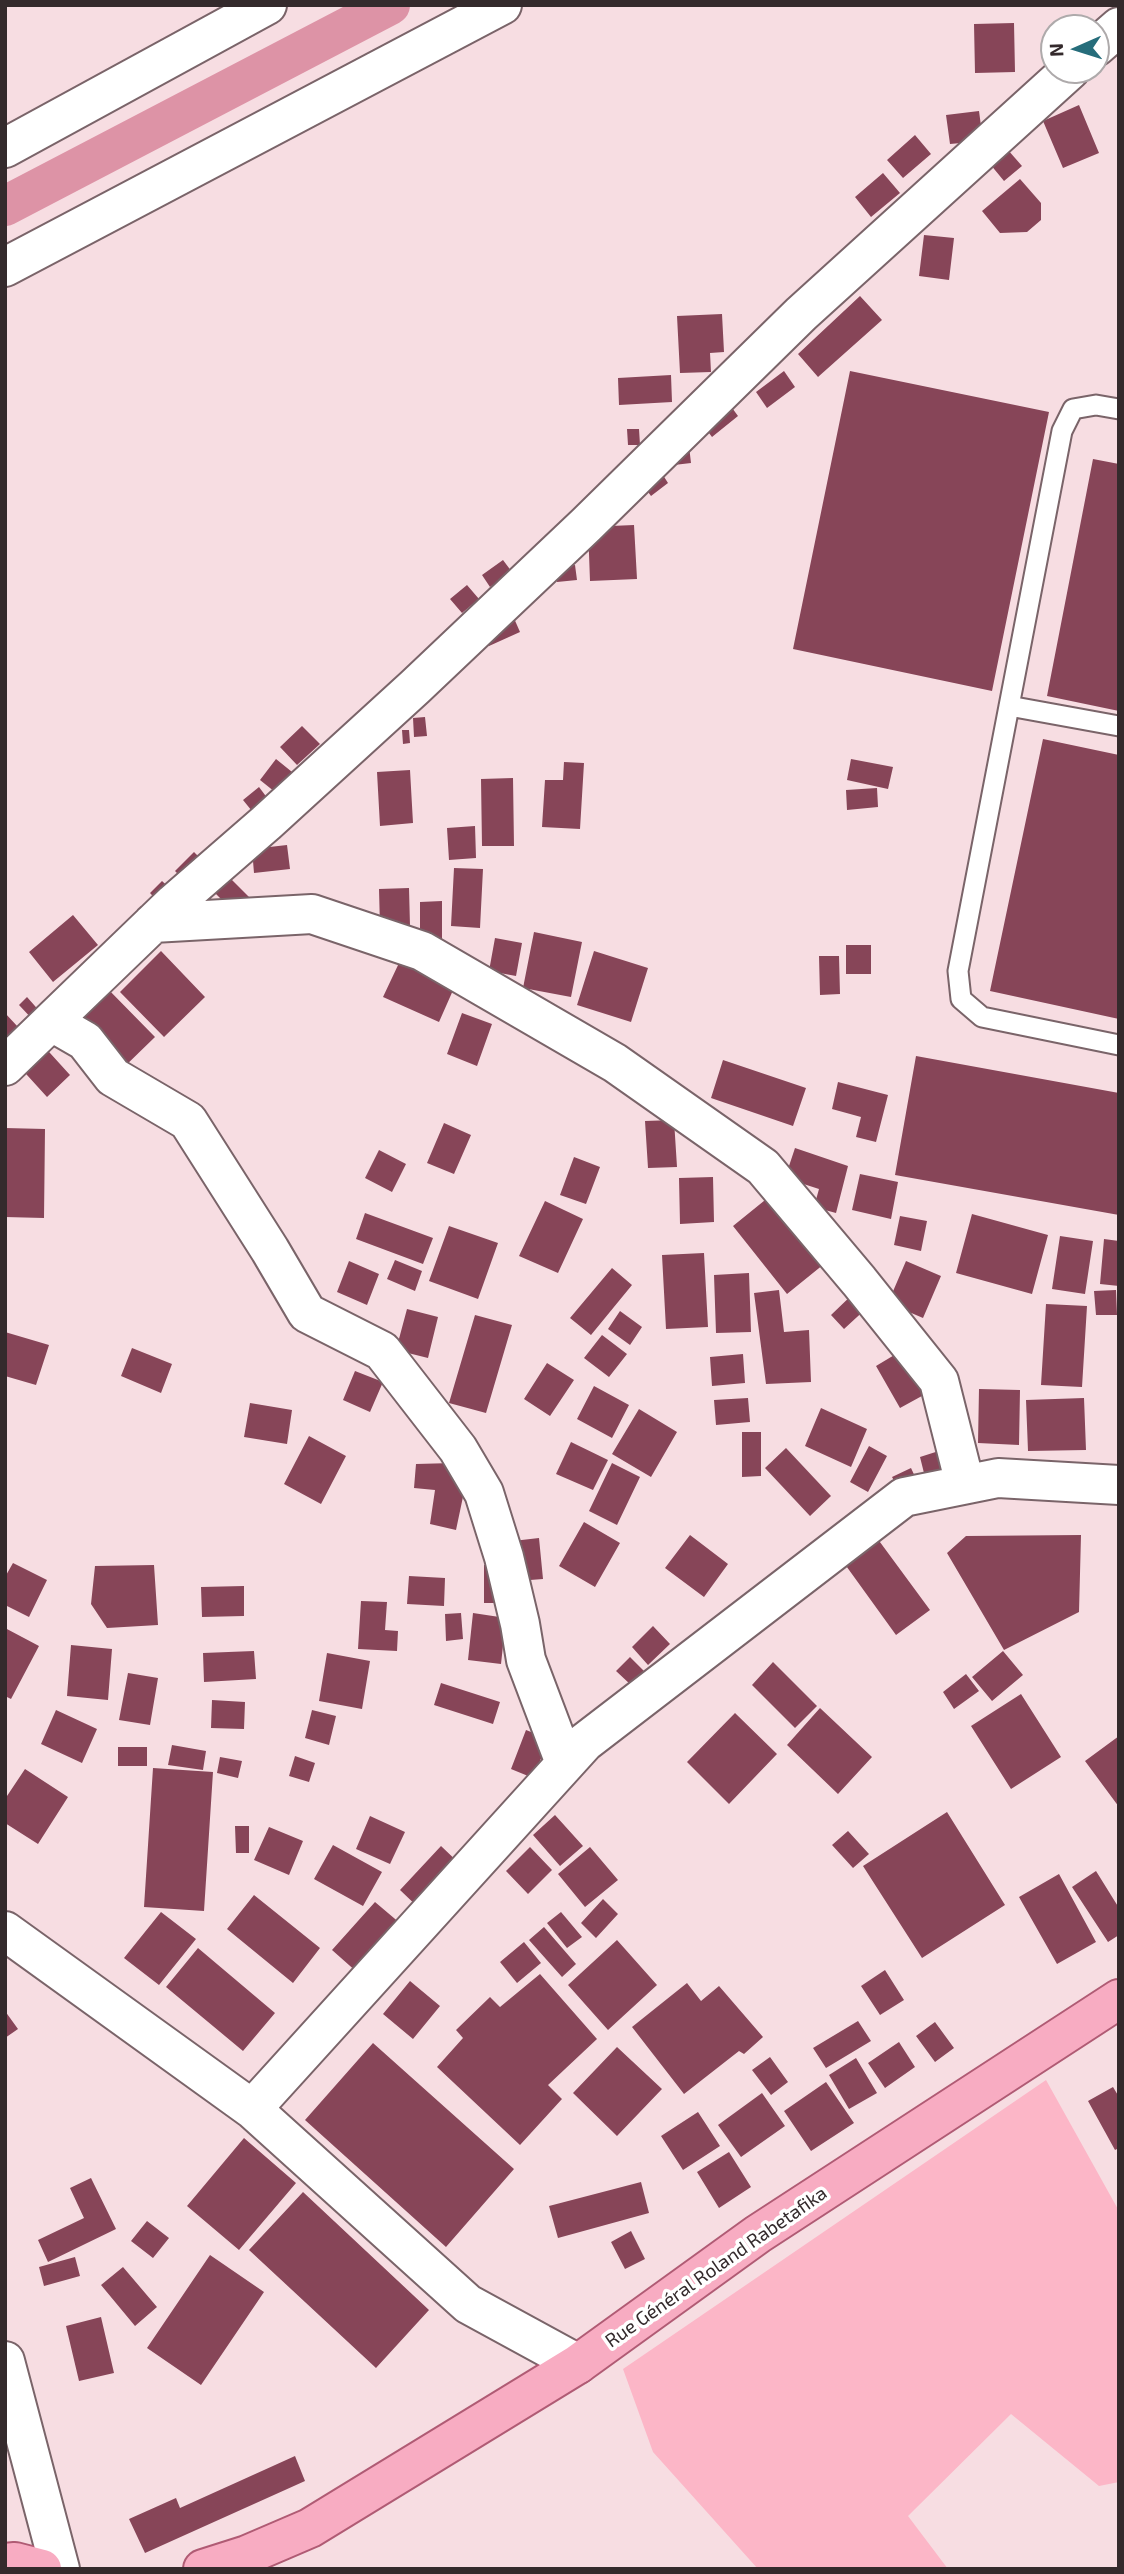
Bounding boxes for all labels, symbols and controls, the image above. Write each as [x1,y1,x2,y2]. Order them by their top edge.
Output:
north arrow [1040,14,1110,84]
text: N [1044,43,1067,57]
street label: Rue Général Roland Rabetafika [601,2182,831,2352]

